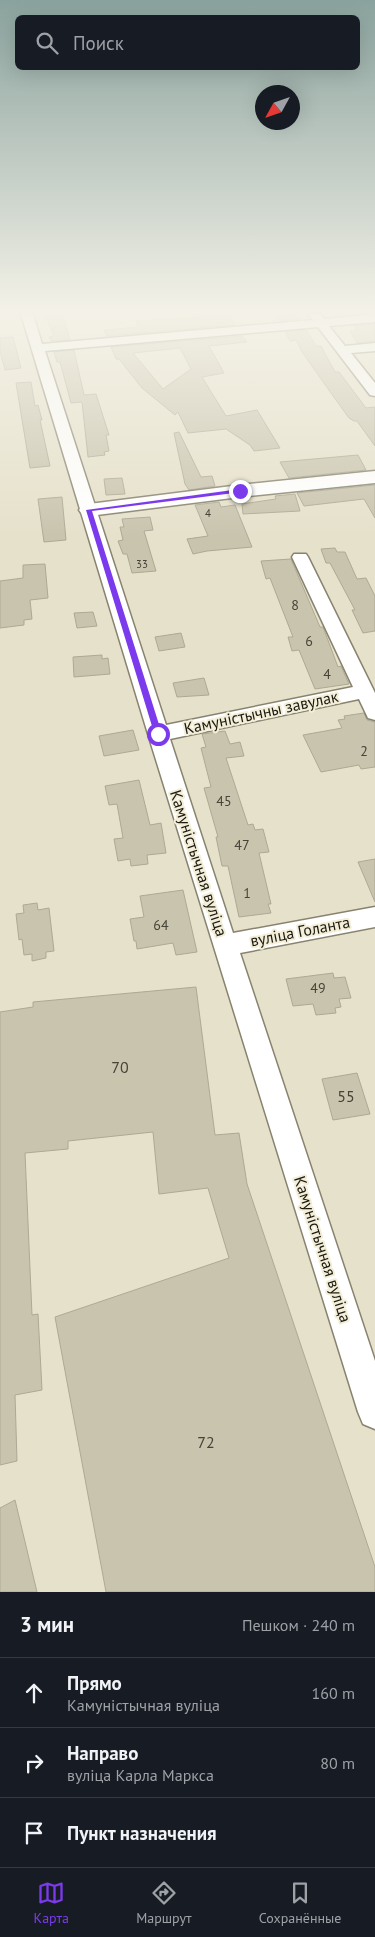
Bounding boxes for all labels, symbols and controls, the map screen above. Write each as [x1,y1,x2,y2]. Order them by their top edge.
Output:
search box [15,15,360,70]
icon: search [33,29,61,57]
text: Поиск [73,31,124,55]
north arrow [255,85,300,130]
route end [229,480,252,503]
house number: 4 [205,506,211,520]
house number: 33 [136,557,148,571]
house number: 8 [291,596,299,614]
house number: 6 [305,632,313,650]
house number: 4 [323,665,331,683]
street label: Камуністычны завулак [182,686,340,738]
route start [147,723,170,746]
house number: 2 [360,742,368,760]
street label: Камуністычная вуліца [166,787,232,939]
house number: 45 [216,792,232,810]
house number: 47 [234,836,250,854]
house number: 1 [243,884,251,902]
street label: вуліца Голанта [248,912,352,950]
house number: 64 [153,916,169,934]
house number: 49 [310,979,326,997]
house number: 70 [111,1057,129,1077]
house number: 55 [337,1086,355,1106]
street label: Камуністычная вуліца [290,1173,356,1325]
house number: 72 [197,1432,215,1452]
text: 3 мин [20,1611,74,1638]
text: Пешком · 240 m [242,1615,355,1635]
text: Прямо [67,1671,122,1695]
icon: ahead [20,1679,48,1707]
text: 160 m [312,1683,355,1703]
text: Камуністычная вуліца [67,1695,220,1715]
text: Направо [67,1741,138,1765]
icon: right [20,1749,48,1777]
text: 80 m [320,1753,355,1773]
text: вуліца Карла Маркса [67,1765,214,1785]
icon: arrive [20,1819,48,1847]
text: Пункт назначения [67,1821,217,1845]
tab: Карта [34,1879,69,1927]
tab: Маршрут [136,1879,192,1927]
tab: Сохранённые [259,1879,341,1927]

